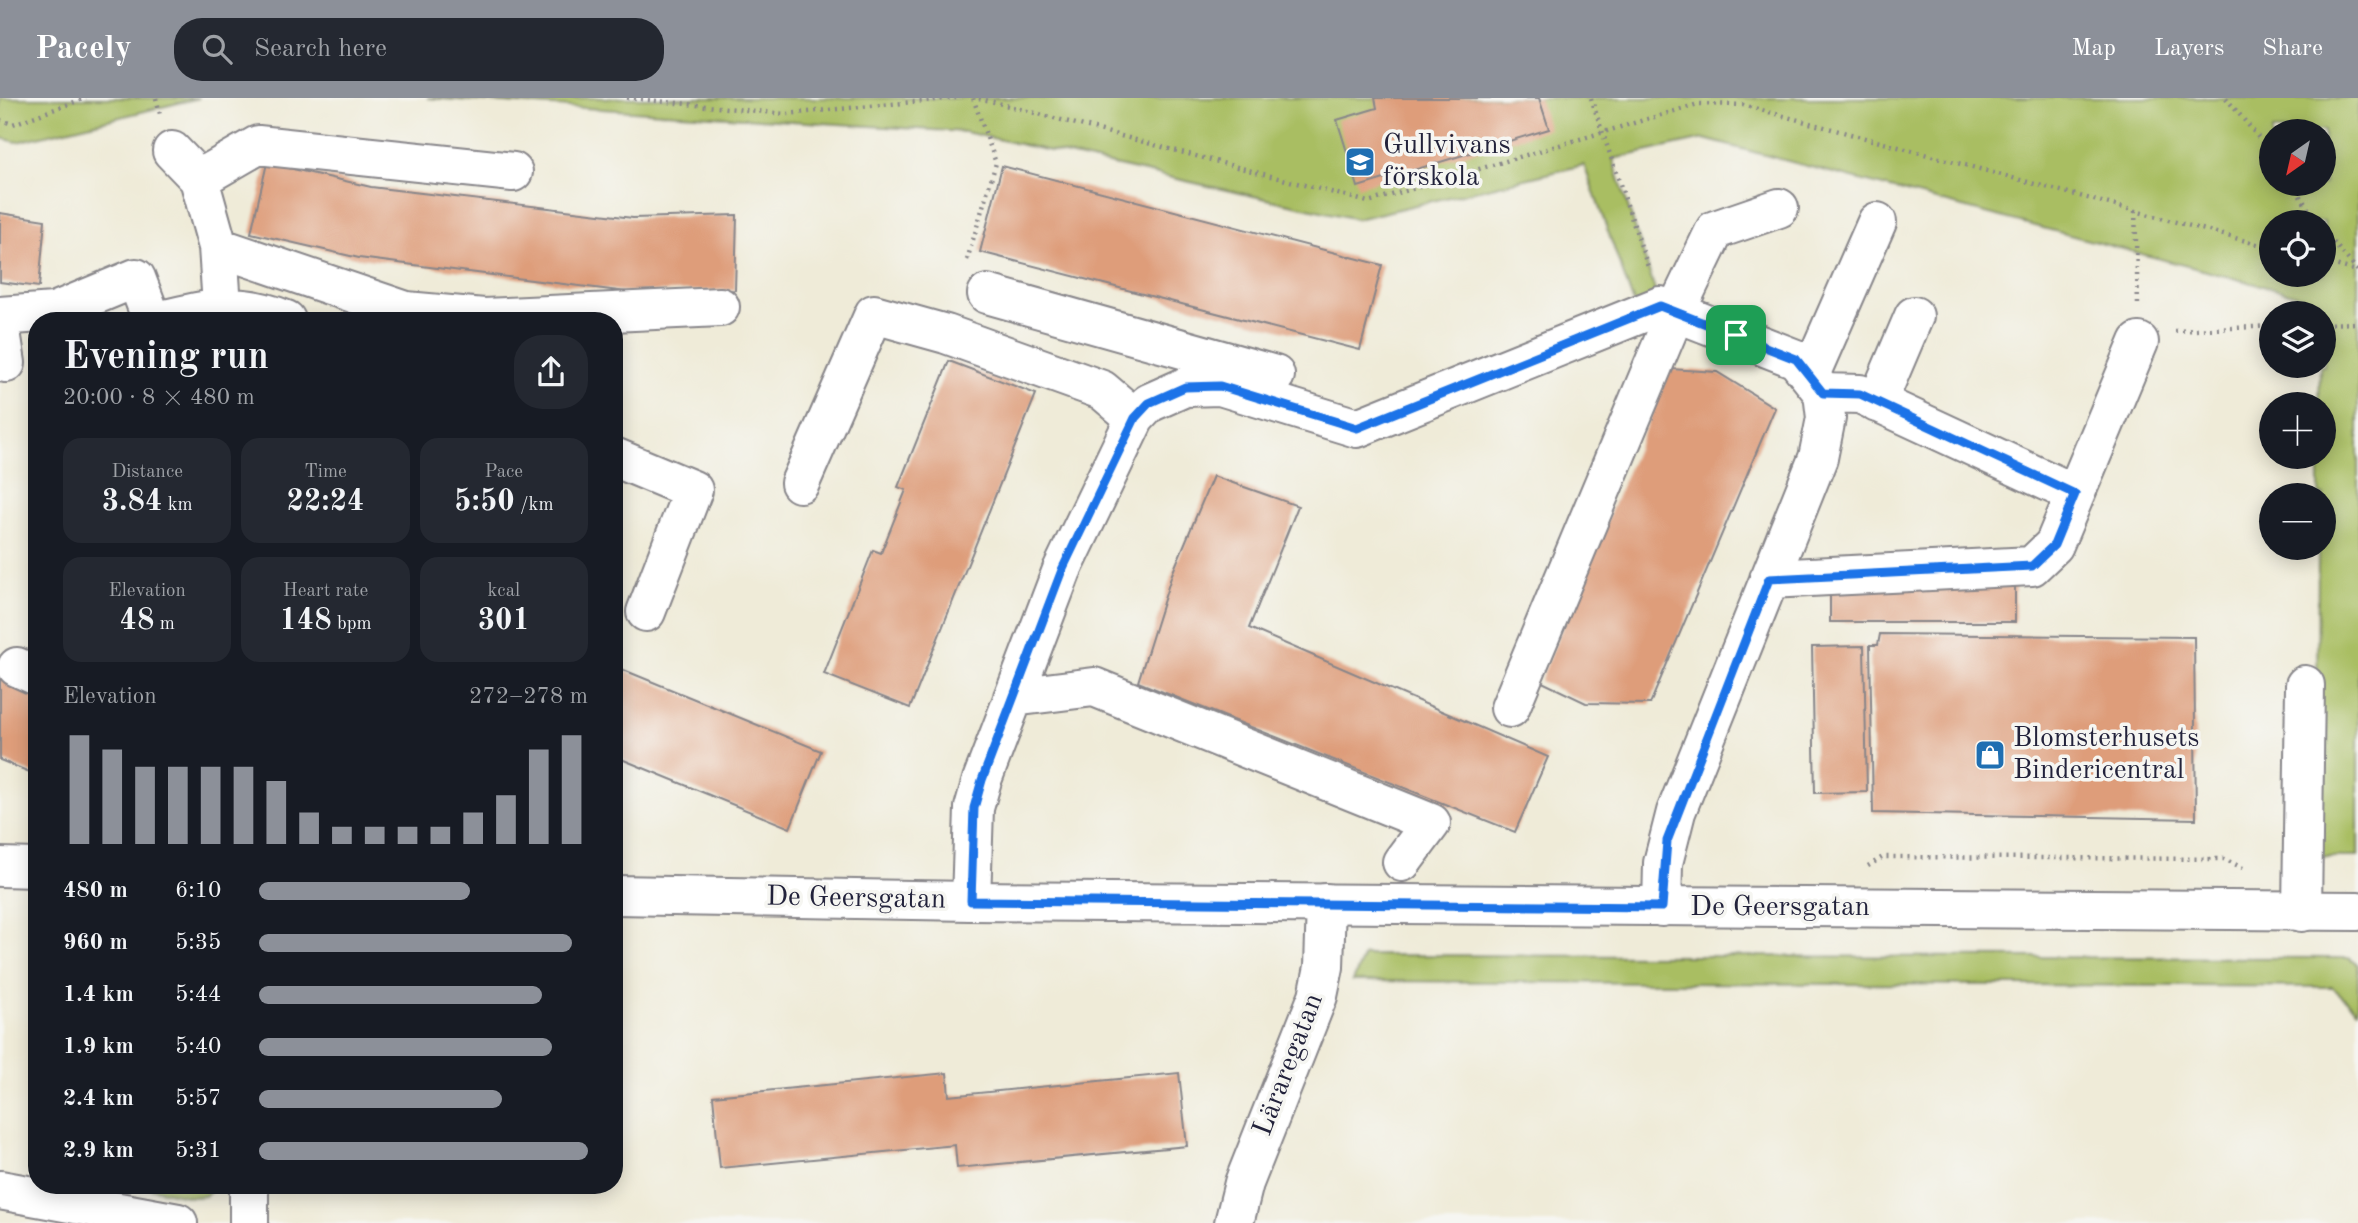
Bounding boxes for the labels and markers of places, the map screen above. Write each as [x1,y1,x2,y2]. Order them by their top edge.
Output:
place label: Gullvivans förskola [1383,132,1511,192]
school or university icon: Gullvivans förskola [1343,145,1377,179]
pin [1706,305,1766,365]
place label: Blomsterhusets Bindericentral [2013,725,2199,785]
shop icon: Blomsterhusets Bindericentral [1973,738,2007,772]

